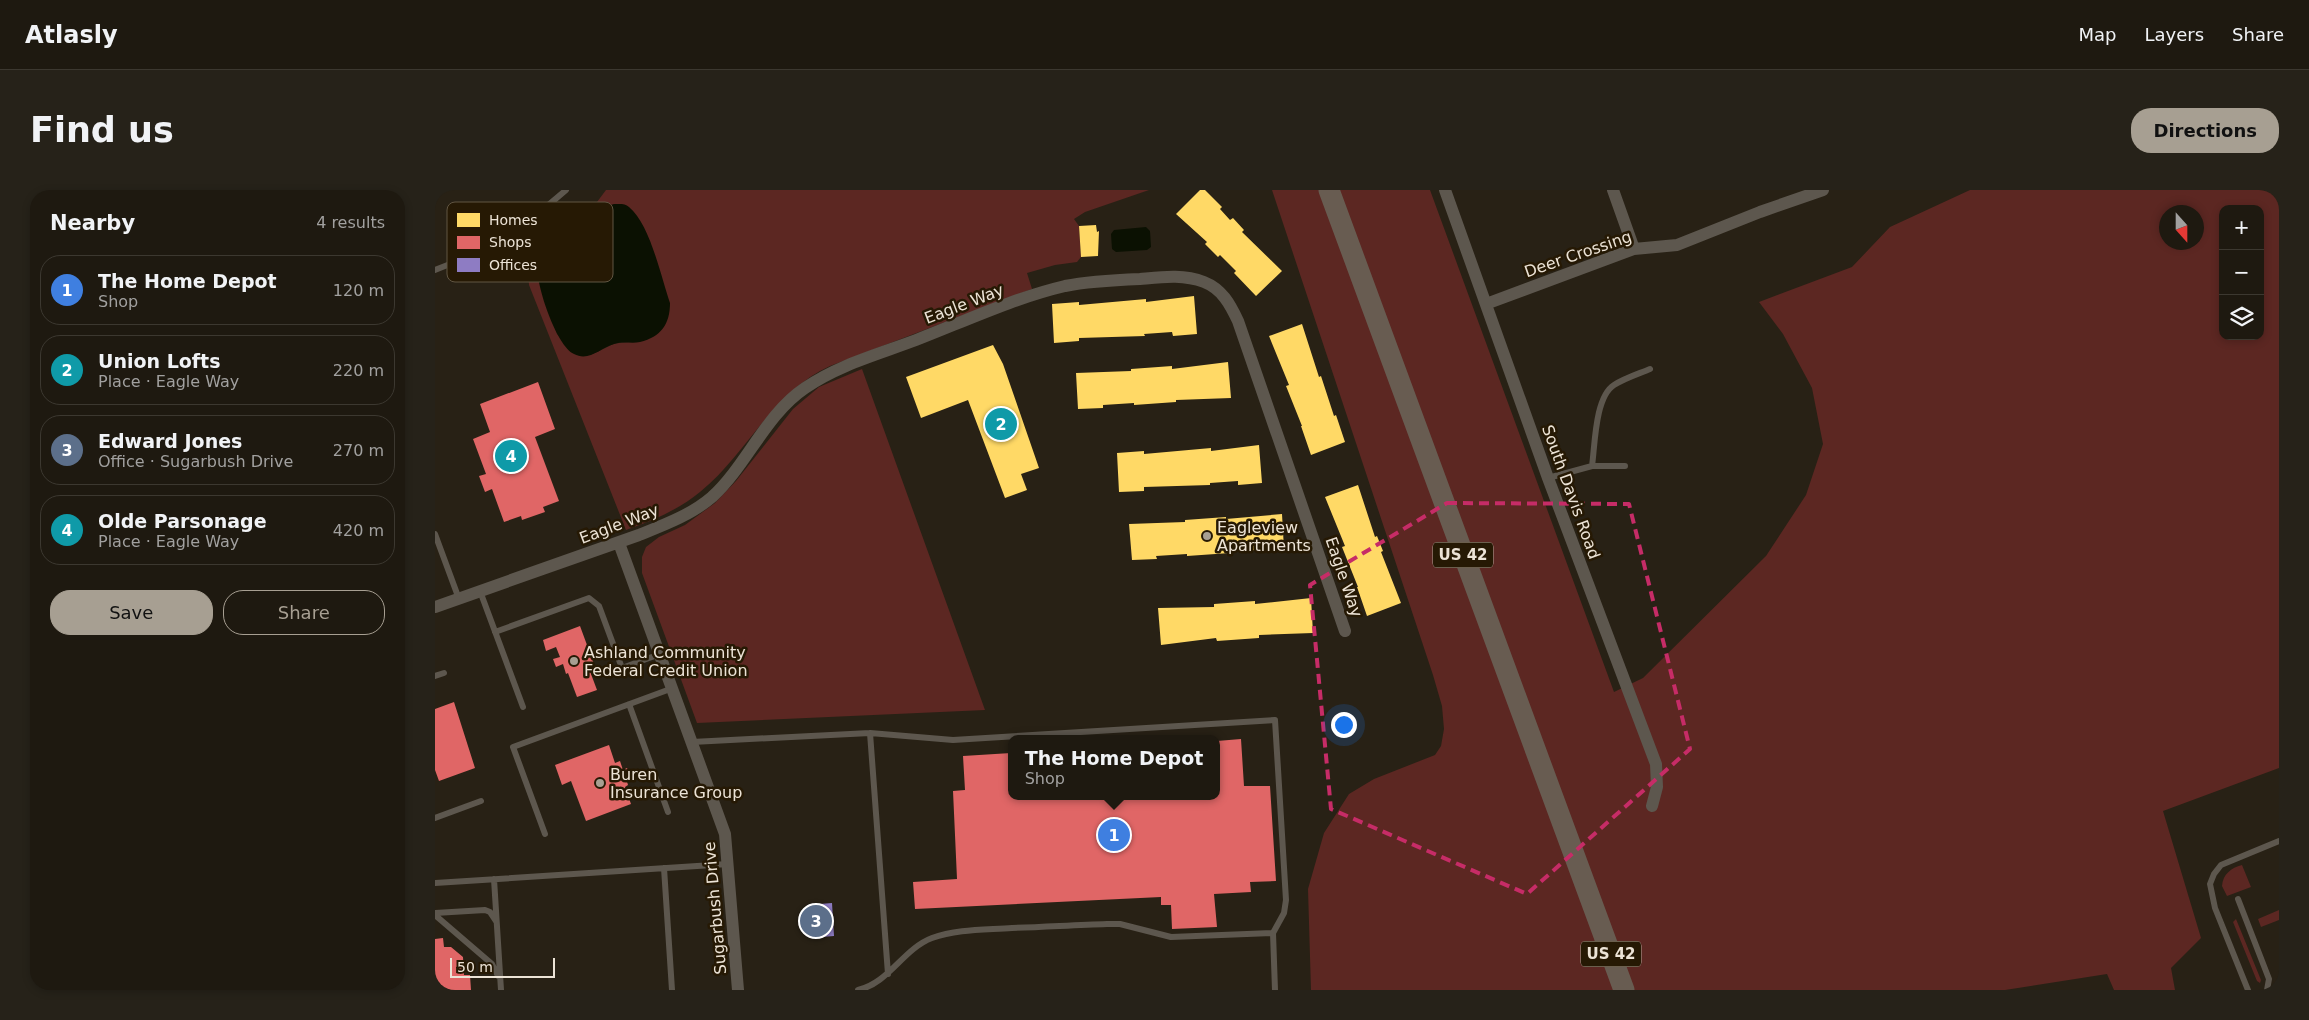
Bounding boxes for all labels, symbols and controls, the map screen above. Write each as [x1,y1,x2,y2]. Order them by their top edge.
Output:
text: Atlasly [25,21,118,49]
text: Map [2078,24,2116,45]
text: Layers [2144,24,2204,45]
text: Share [2232,24,2284,45]
button: Directions [2131,108,2279,153]
text: Find us [30,110,174,150]
legend [447,202,613,282]
north arrow [2159,205,2204,250]
map controls [2219,205,2264,340]
button: + [2219,205,2264,250]
text: Nearby [50,211,135,235]
text: Homes [489,212,538,228]
text: 4 results [316,213,385,232]
street label: Deer Crossing [1522,227,1634,281]
text: Shops [489,234,532,250]
button: − [2219,250,2264,295]
text: Offices [489,257,537,273]
text: The Home Depot [98,270,277,292]
street label: Eagle Way [922,280,1006,328]
text: 1 [61,281,73,300]
text: 120 m [333,281,384,300]
text: Shop [98,292,138,311]
button: layers [2219,295,2264,340]
text: Union Lofts [98,350,220,372]
text: 2 [61,361,73,380]
text: 220 m [333,361,384,380]
text: Place · Eagle Way [98,372,239,391]
pin: 2 [985,405,1017,443]
street label: South Davis Road [1538,422,1604,562]
text: Edward Jones [98,430,242,452]
pin: 4 [495,437,527,475]
text: 3 [61,441,73,460]
text: 270 m [333,441,384,460]
text: Office · Sugarbush Drive [98,452,293,471]
street label: Eagle Way [577,500,661,548]
text: Olde Parsonage [98,510,267,532]
place label: Eagleview Apartments [1217,518,1311,555]
text: 4 [61,521,73,540]
text: 420 m [333,521,384,540]
marker: Eagleview Apartments [1201,530,1213,542]
text: Place · Eagle Way [98,532,239,551]
street label: Eagle Way [1321,534,1367,620]
road number: US 42 [1433,542,1493,568]
button: Save [50,590,213,635]
button: Share [223,590,385,635]
place label: Ashland Community Federal Credit Union [584,643,748,680]
marker: Ashland Community Federal Credit Union [568,655,580,667]
your location [1331,712,1357,738]
popup [1008,735,1220,800]
text: The Home Depot [1025,747,1203,769]
place label: Buren Insurance Group [610,765,742,802]
text: Shop [1025,769,1065,788]
marker: Buren Insurance Group [594,777,606,789]
pin: 1 [1098,816,1130,854]
street label: Sugarbush Drive [700,841,730,975]
pin: 3 [800,902,832,940]
road number: US 42 [1581,942,1641,966]
scale bar [450,955,555,978]
text: 50 m [457,959,493,975]

